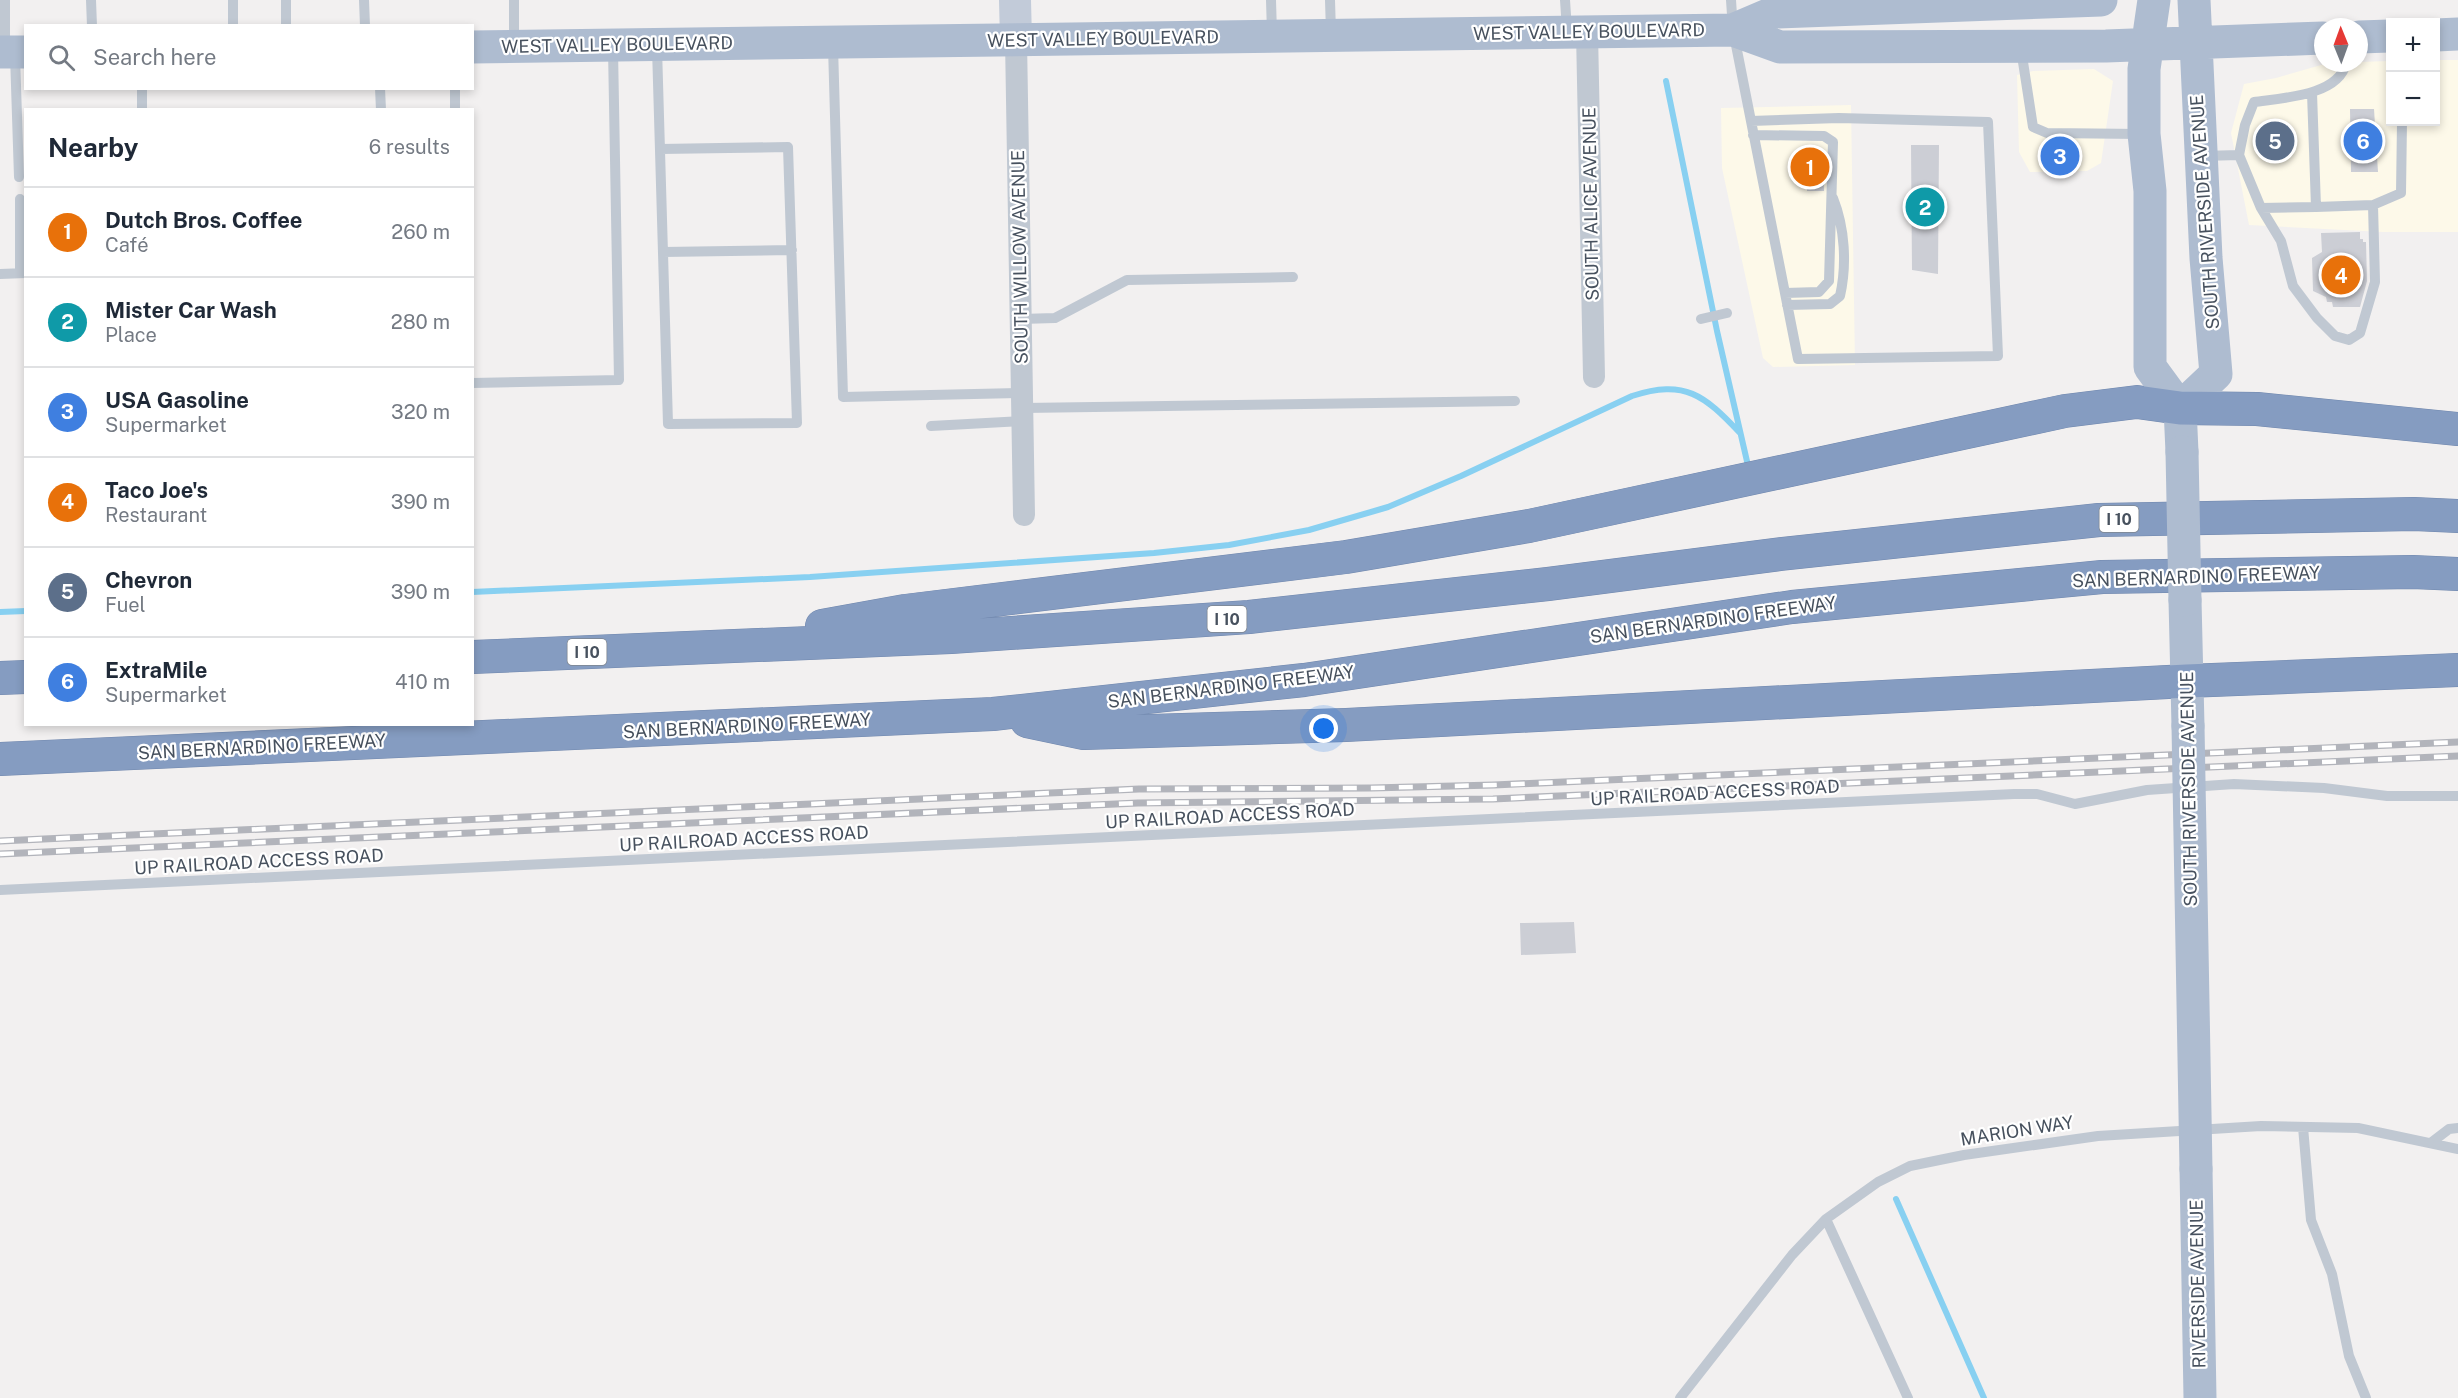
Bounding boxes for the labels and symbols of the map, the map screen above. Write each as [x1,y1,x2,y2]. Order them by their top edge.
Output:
north arrow [2314,18,2368,72]
street label: WEST VALLEY BOULEVARD [1473,19,1705,44]
street label: WEST VALLEY BOULEVARD [987,26,1219,51]
street label: WEST VALLEY BOULEVARD [501,32,733,57]
street label: SOUTH RIVERSIDE AVENUE [2186,94,2223,330]
street label: SOUTH ALICE AVENUE [1578,107,1603,301]
pin: 5 [2256,118,2294,164]
pin: 6 [2344,118,2382,164]
pin: 3 [2040,134,2080,178]
pin: 1 [1790,144,1830,190]
street label: SOUTH WILLOW AVENUE [1007,150,1032,364]
pin: 2 [1906,184,1944,230]
pin: 4 [2322,252,2360,298]
road number: I 10 [2100,506,2138,532]
street label: SAN BERNARDINO FREEWAY [2072,562,2320,591]
street label: SAN BERNARDINO FREEWAY [1589,592,1837,647]
road number: I 10 [1208,606,1246,632]
road number: I 10 [568,639,606,665]
street label: SAN BERNARDINO FREEWAY [1106,661,1355,712]
street label: SOUTH RIVERSIDE AVENUE [2176,671,2201,907]
street label: SAN BERNARDINO FREEWAY [622,709,872,742]
your location [1309,714,1338,743]
street label: SAN BERNARDINO FREEWAY [137,730,387,763]
street label: UP RAILROAD ACCESS ROAD [1590,775,1840,810]
street label: UP RAILROAD ACCESS ROAD [1105,798,1355,833]
street label: UP RAILROAD ACCESS ROAD [619,821,869,856]
street label: UP RAILROAD ACCESS ROAD [134,844,384,879]
street label: MARION WAY [1959,1111,2075,1150]
street label: RIVERSIDE AVENUE [2186,1199,2209,1369]

